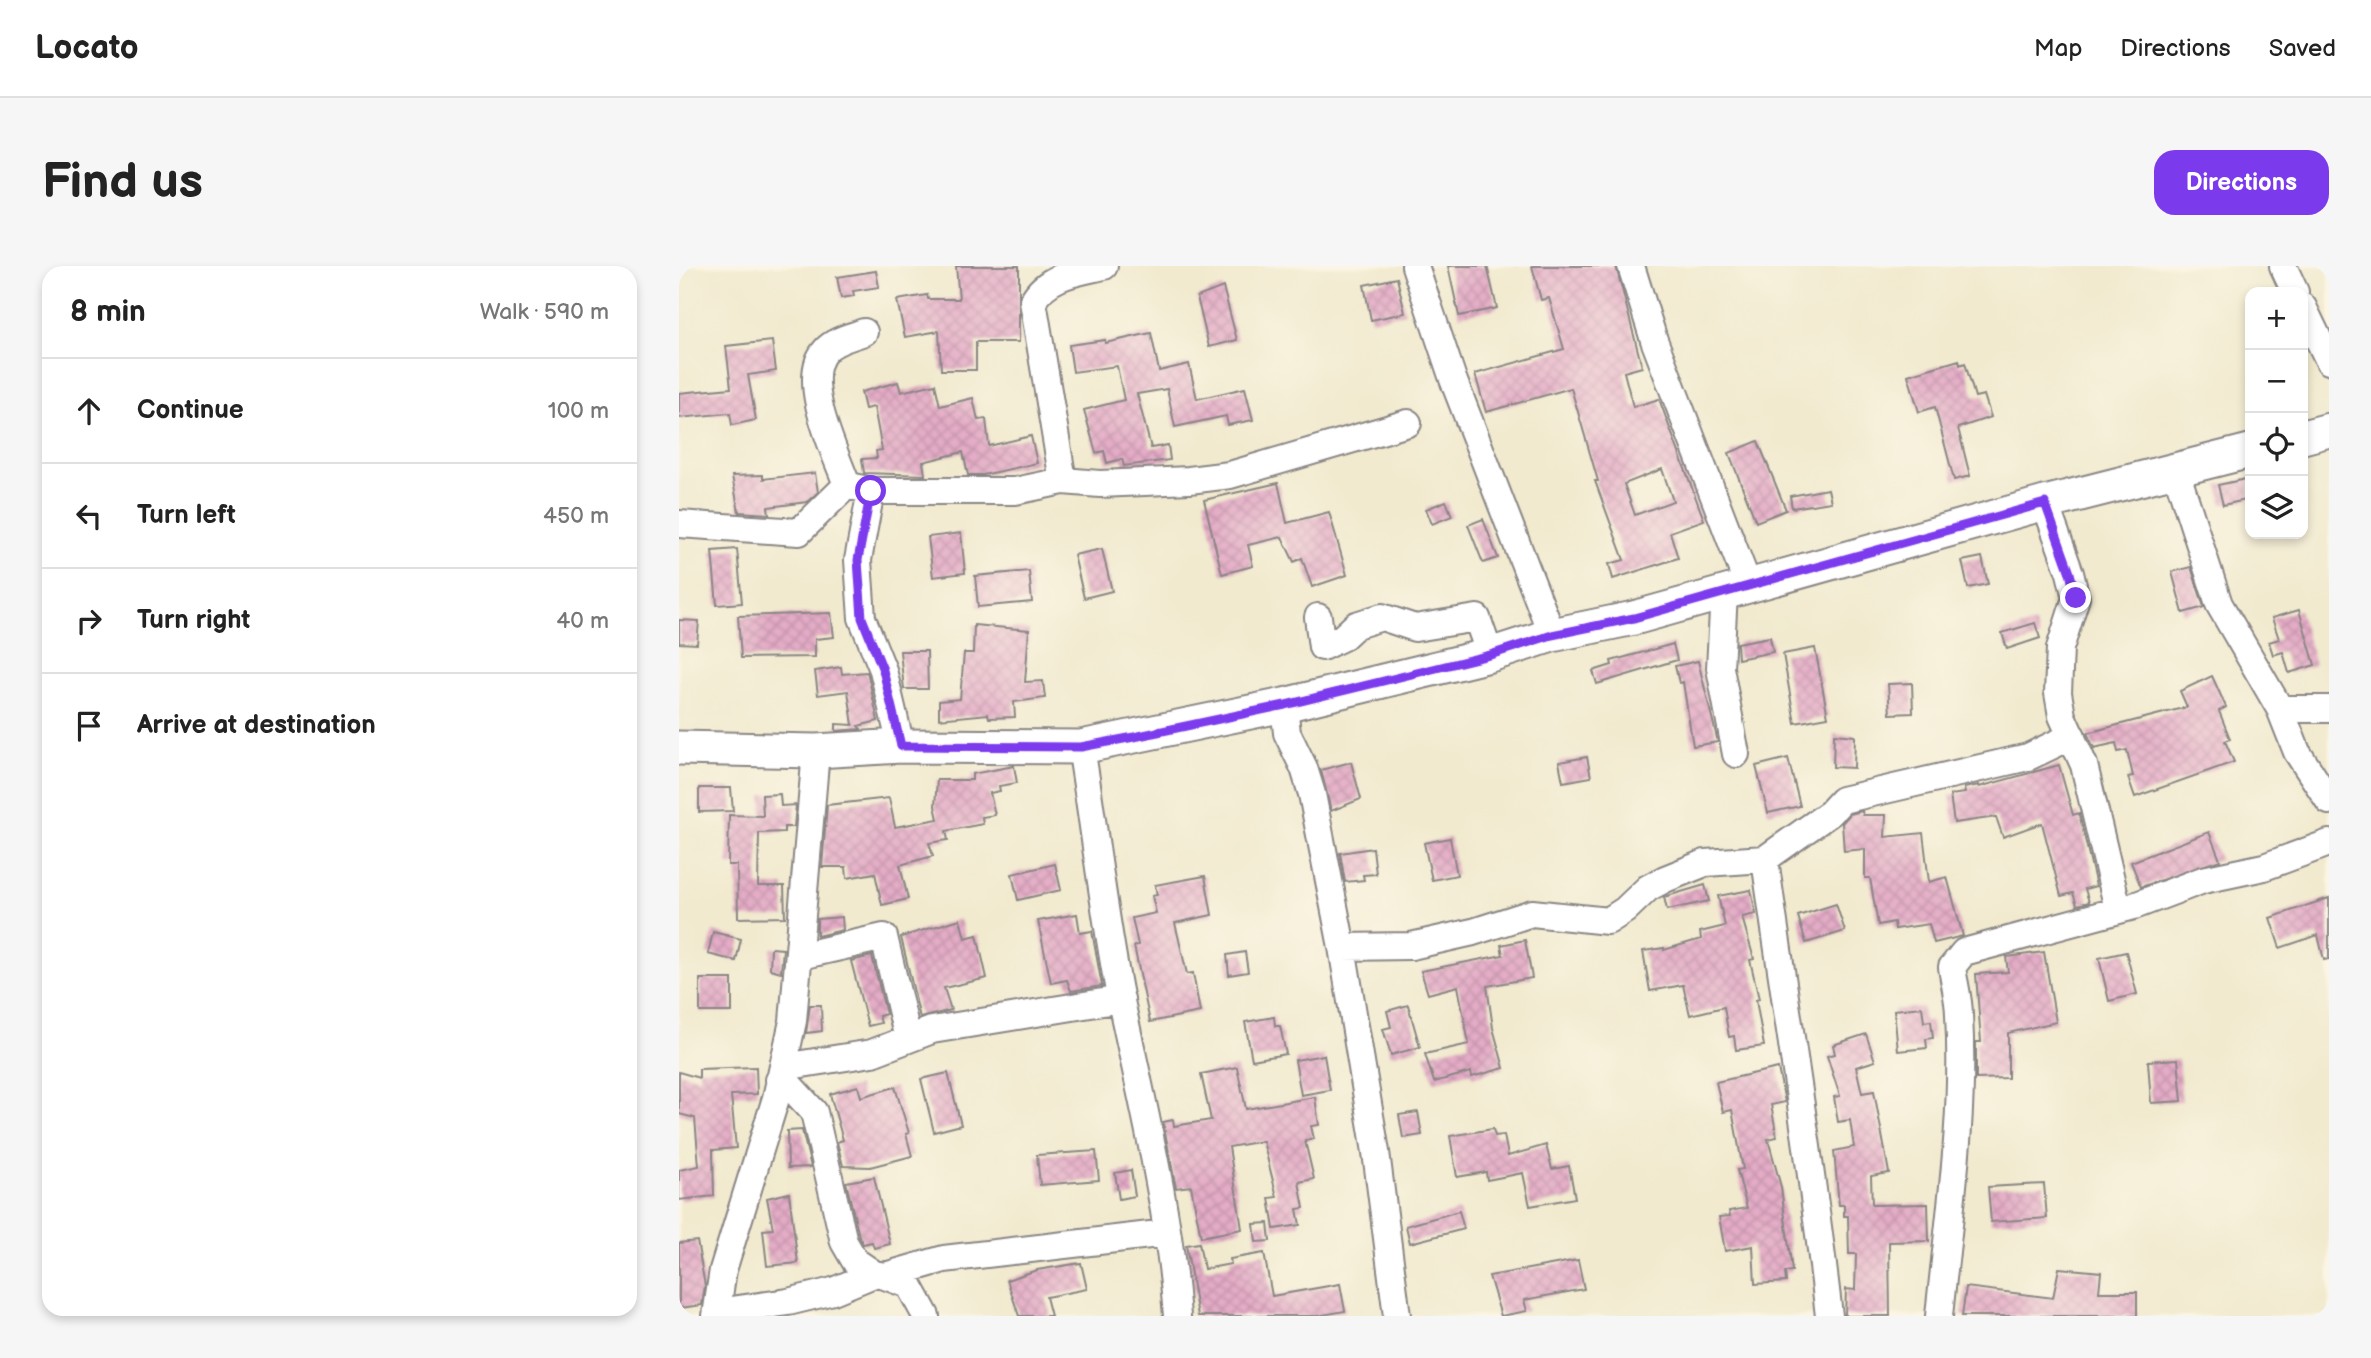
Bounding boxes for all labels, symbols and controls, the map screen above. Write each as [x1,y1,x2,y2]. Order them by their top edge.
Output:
text: Locato [35,28,139,68]
text: Map [2034,34,2082,63]
text: Directions [2120,34,2231,63]
text: Saved [2269,34,2336,63]
button: Directions [2154,150,2329,215]
text: Find us [42,153,203,212]
map controls [2245,287,2308,539]
button: + [2245,287,2308,350]
text: 8 min [70,294,146,330]
text: Walk · 590 m [480,298,609,326]
button: − [2245,350,2308,413]
icon: ahead [70,392,108,430]
text: Continue [137,395,244,426]
text: 100 m [548,397,609,425]
button: locate [2245,413,2308,476]
route start [855,475,886,506]
button: layers [2245,476,2308,539]
icon: left [70,497,108,535]
text: Turn left [137,500,236,531]
text: 450 m [543,502,609,530]
route end [2060,582,2091,613]
icon: right [70,602,108,640]
text: Turn right [137,605,250,636]
text: 40 m [556,607,609,635]
icon: arrive [70,707,108,745]
text: Arrive at destination [137,710,376,741]

